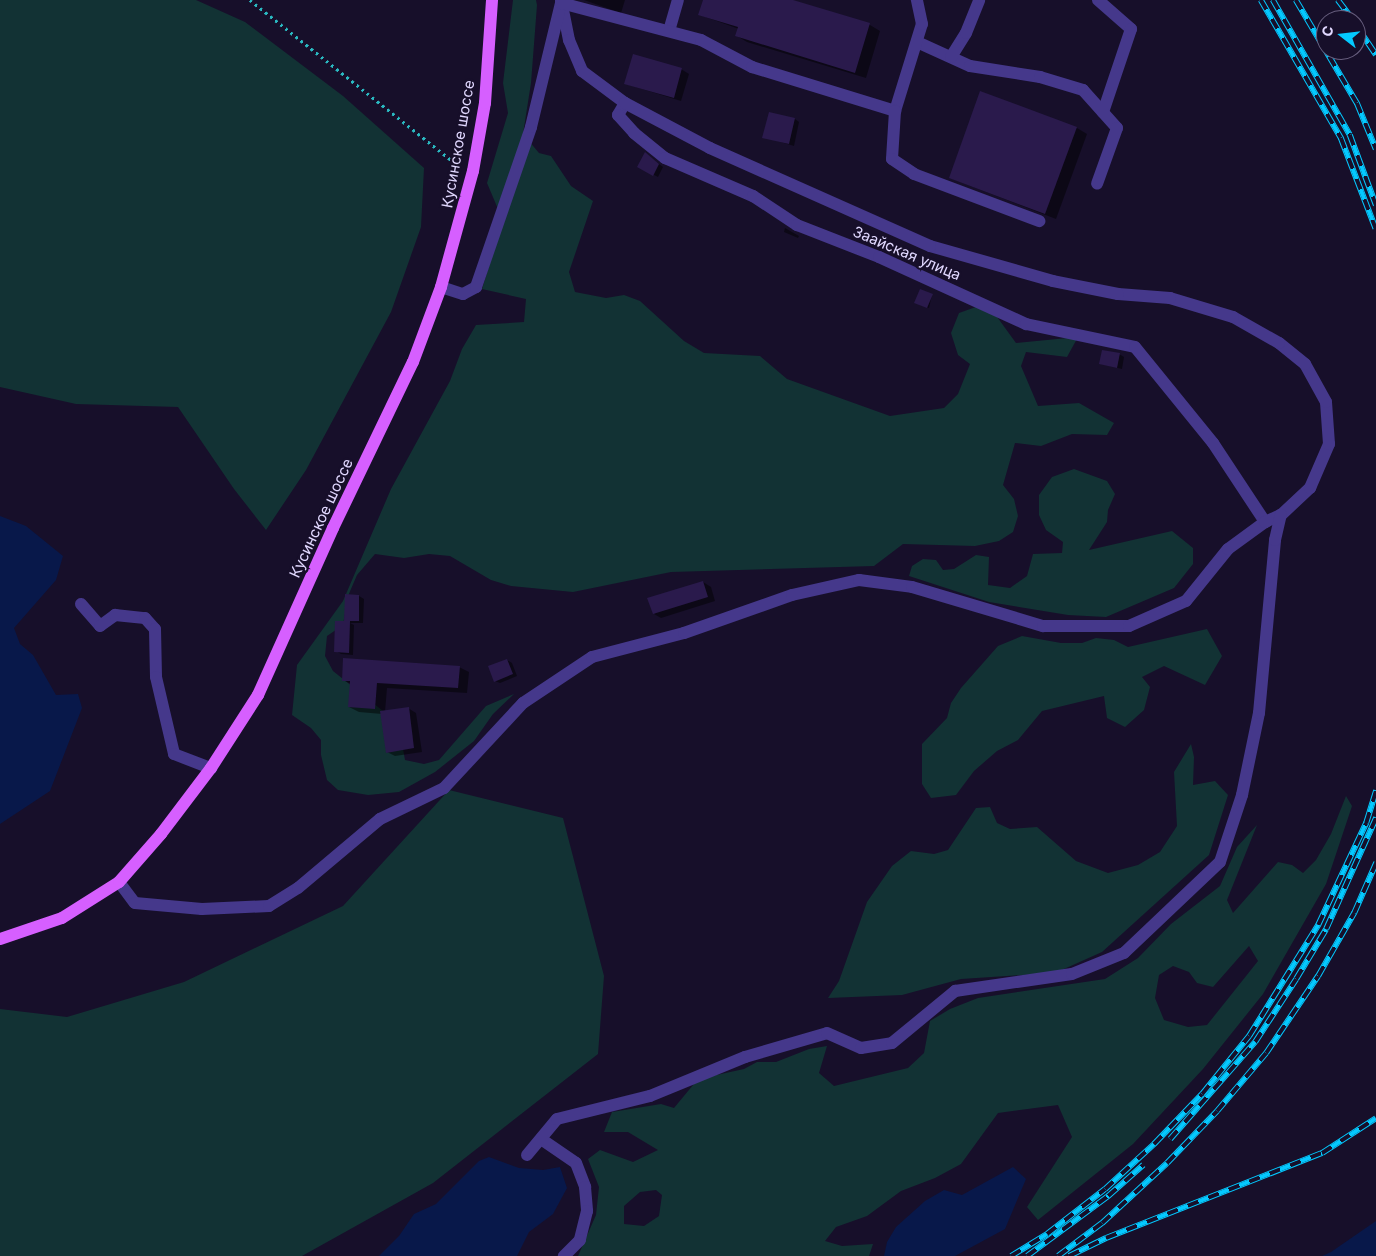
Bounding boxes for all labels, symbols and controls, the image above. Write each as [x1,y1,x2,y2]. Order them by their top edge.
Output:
north arrow [1316,10,1366,60]
text: С [1317,24,1337,38]
street label: Кусинское шоссе [438,79,478,209]
street label: Заайская улица [850,222,964,284]
street label: Кусинское шоссе [285,456,357,580]

